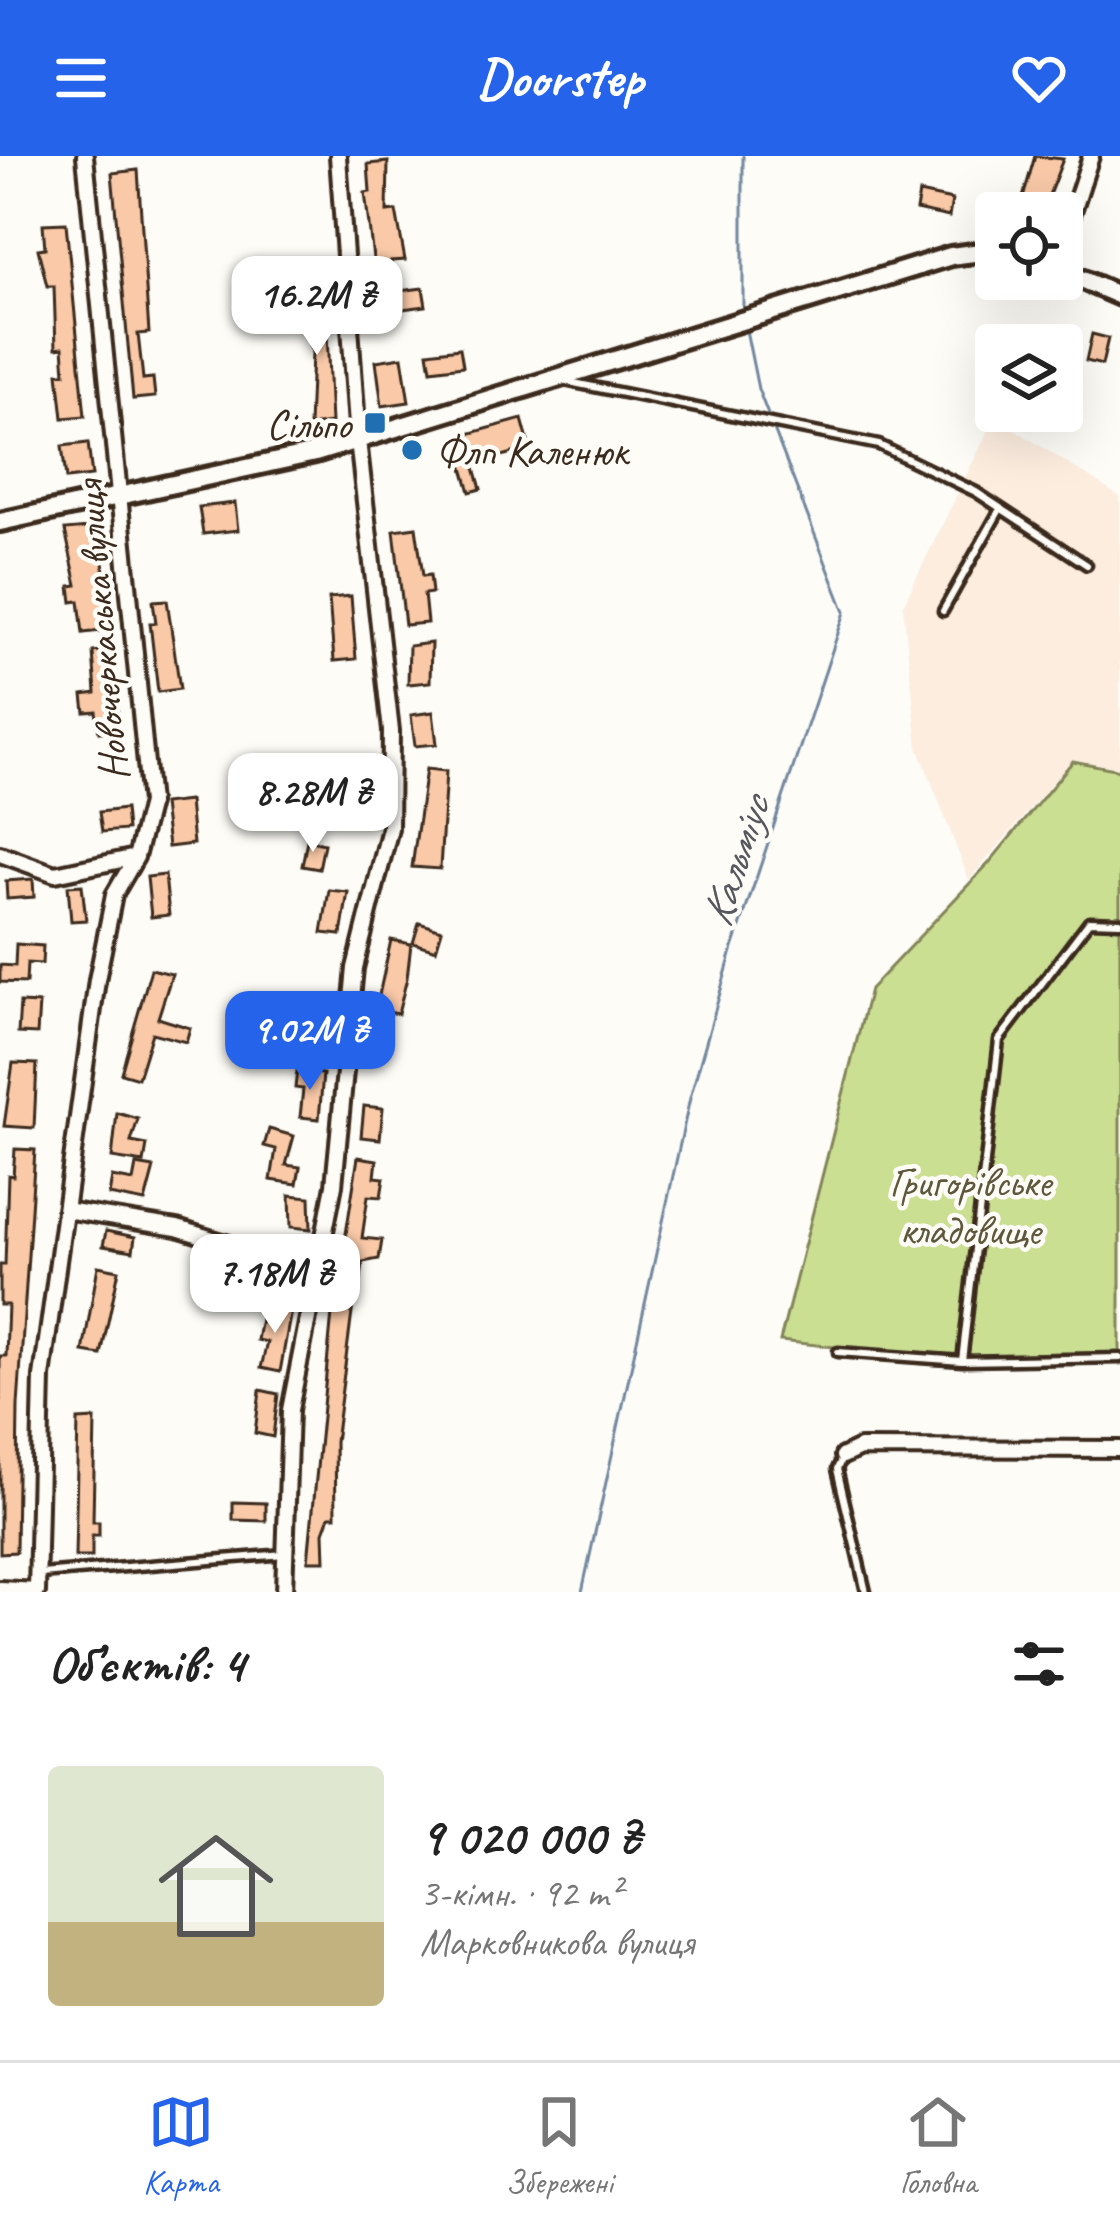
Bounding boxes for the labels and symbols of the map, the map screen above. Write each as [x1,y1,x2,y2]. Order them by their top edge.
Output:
pin: 16.2M ₴ [206,256,428,358]
place label: Сільпо [266,398,353,451]
marker: Сільпо [362,410,388,436]
place label: Флп Каленюк [436,425,631,478]
marker: Флп Каленюк [399,437,425,463]
street label: Новочеркаська вулиця [62,476,141,783]
pin: 8.28M ₴ [202,753,424,855]
water label: Кальміус [688,785,785,933]
pin: 9.02M ₴ [199,991,421,1093]
park label: Григорівське кладовище [889,1156,1054,1257]
pin: 7.18M ₴ [164,1234,386,1336]

